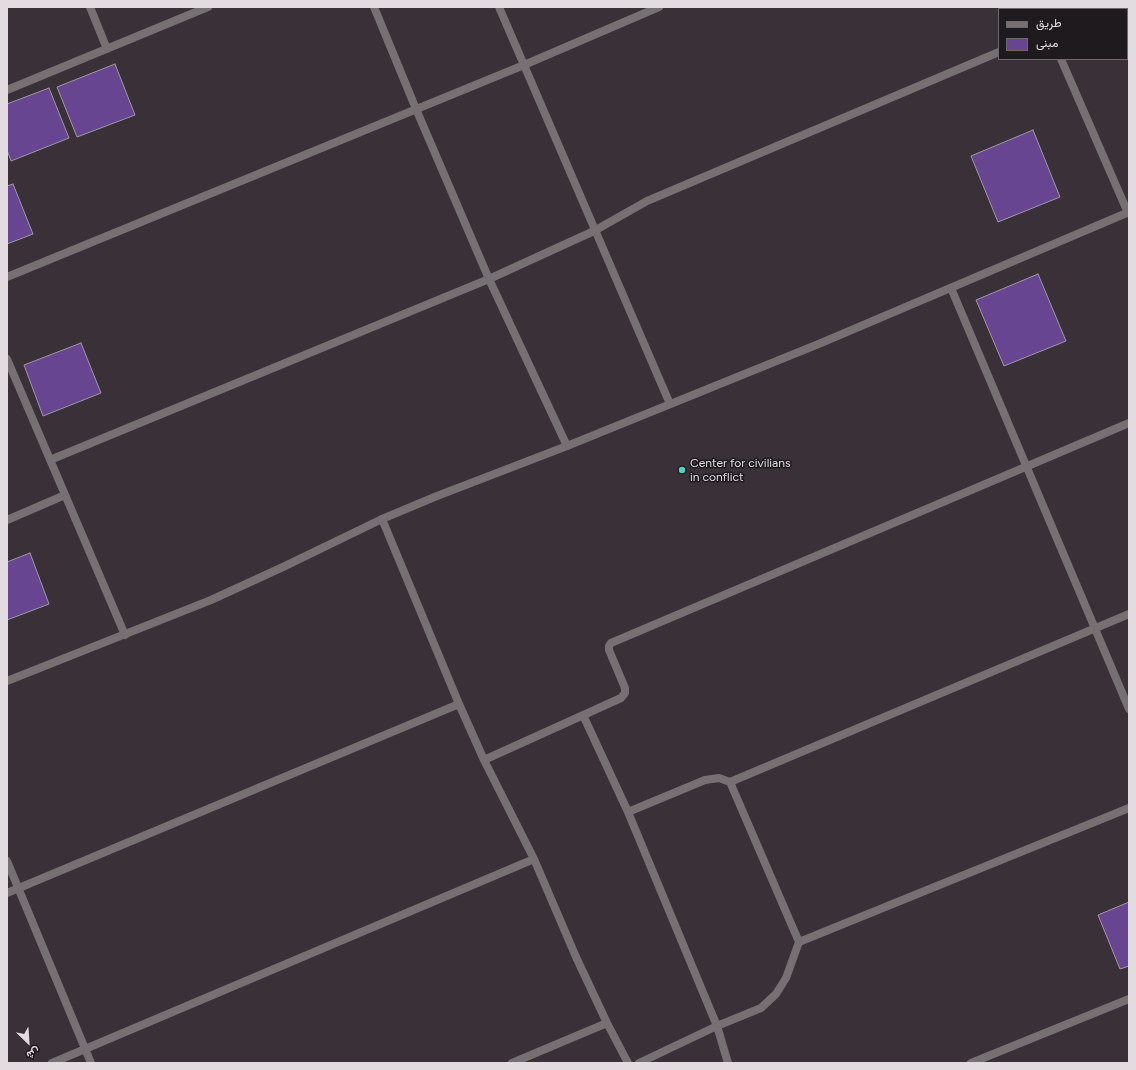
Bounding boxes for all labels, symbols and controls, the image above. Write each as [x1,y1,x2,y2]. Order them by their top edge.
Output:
legend [998,8,1128,60]
text: طريق [1036,16,1061,30]
text: مبنى [1036,36,1058,50]
place label: Center for civilians in conflict [690,456,790,484]
marker: Center for civilians in conflict [677,465,687,475]
north arrow [8,1022,48,1062]
text: ش [25,1045,42,1062]

